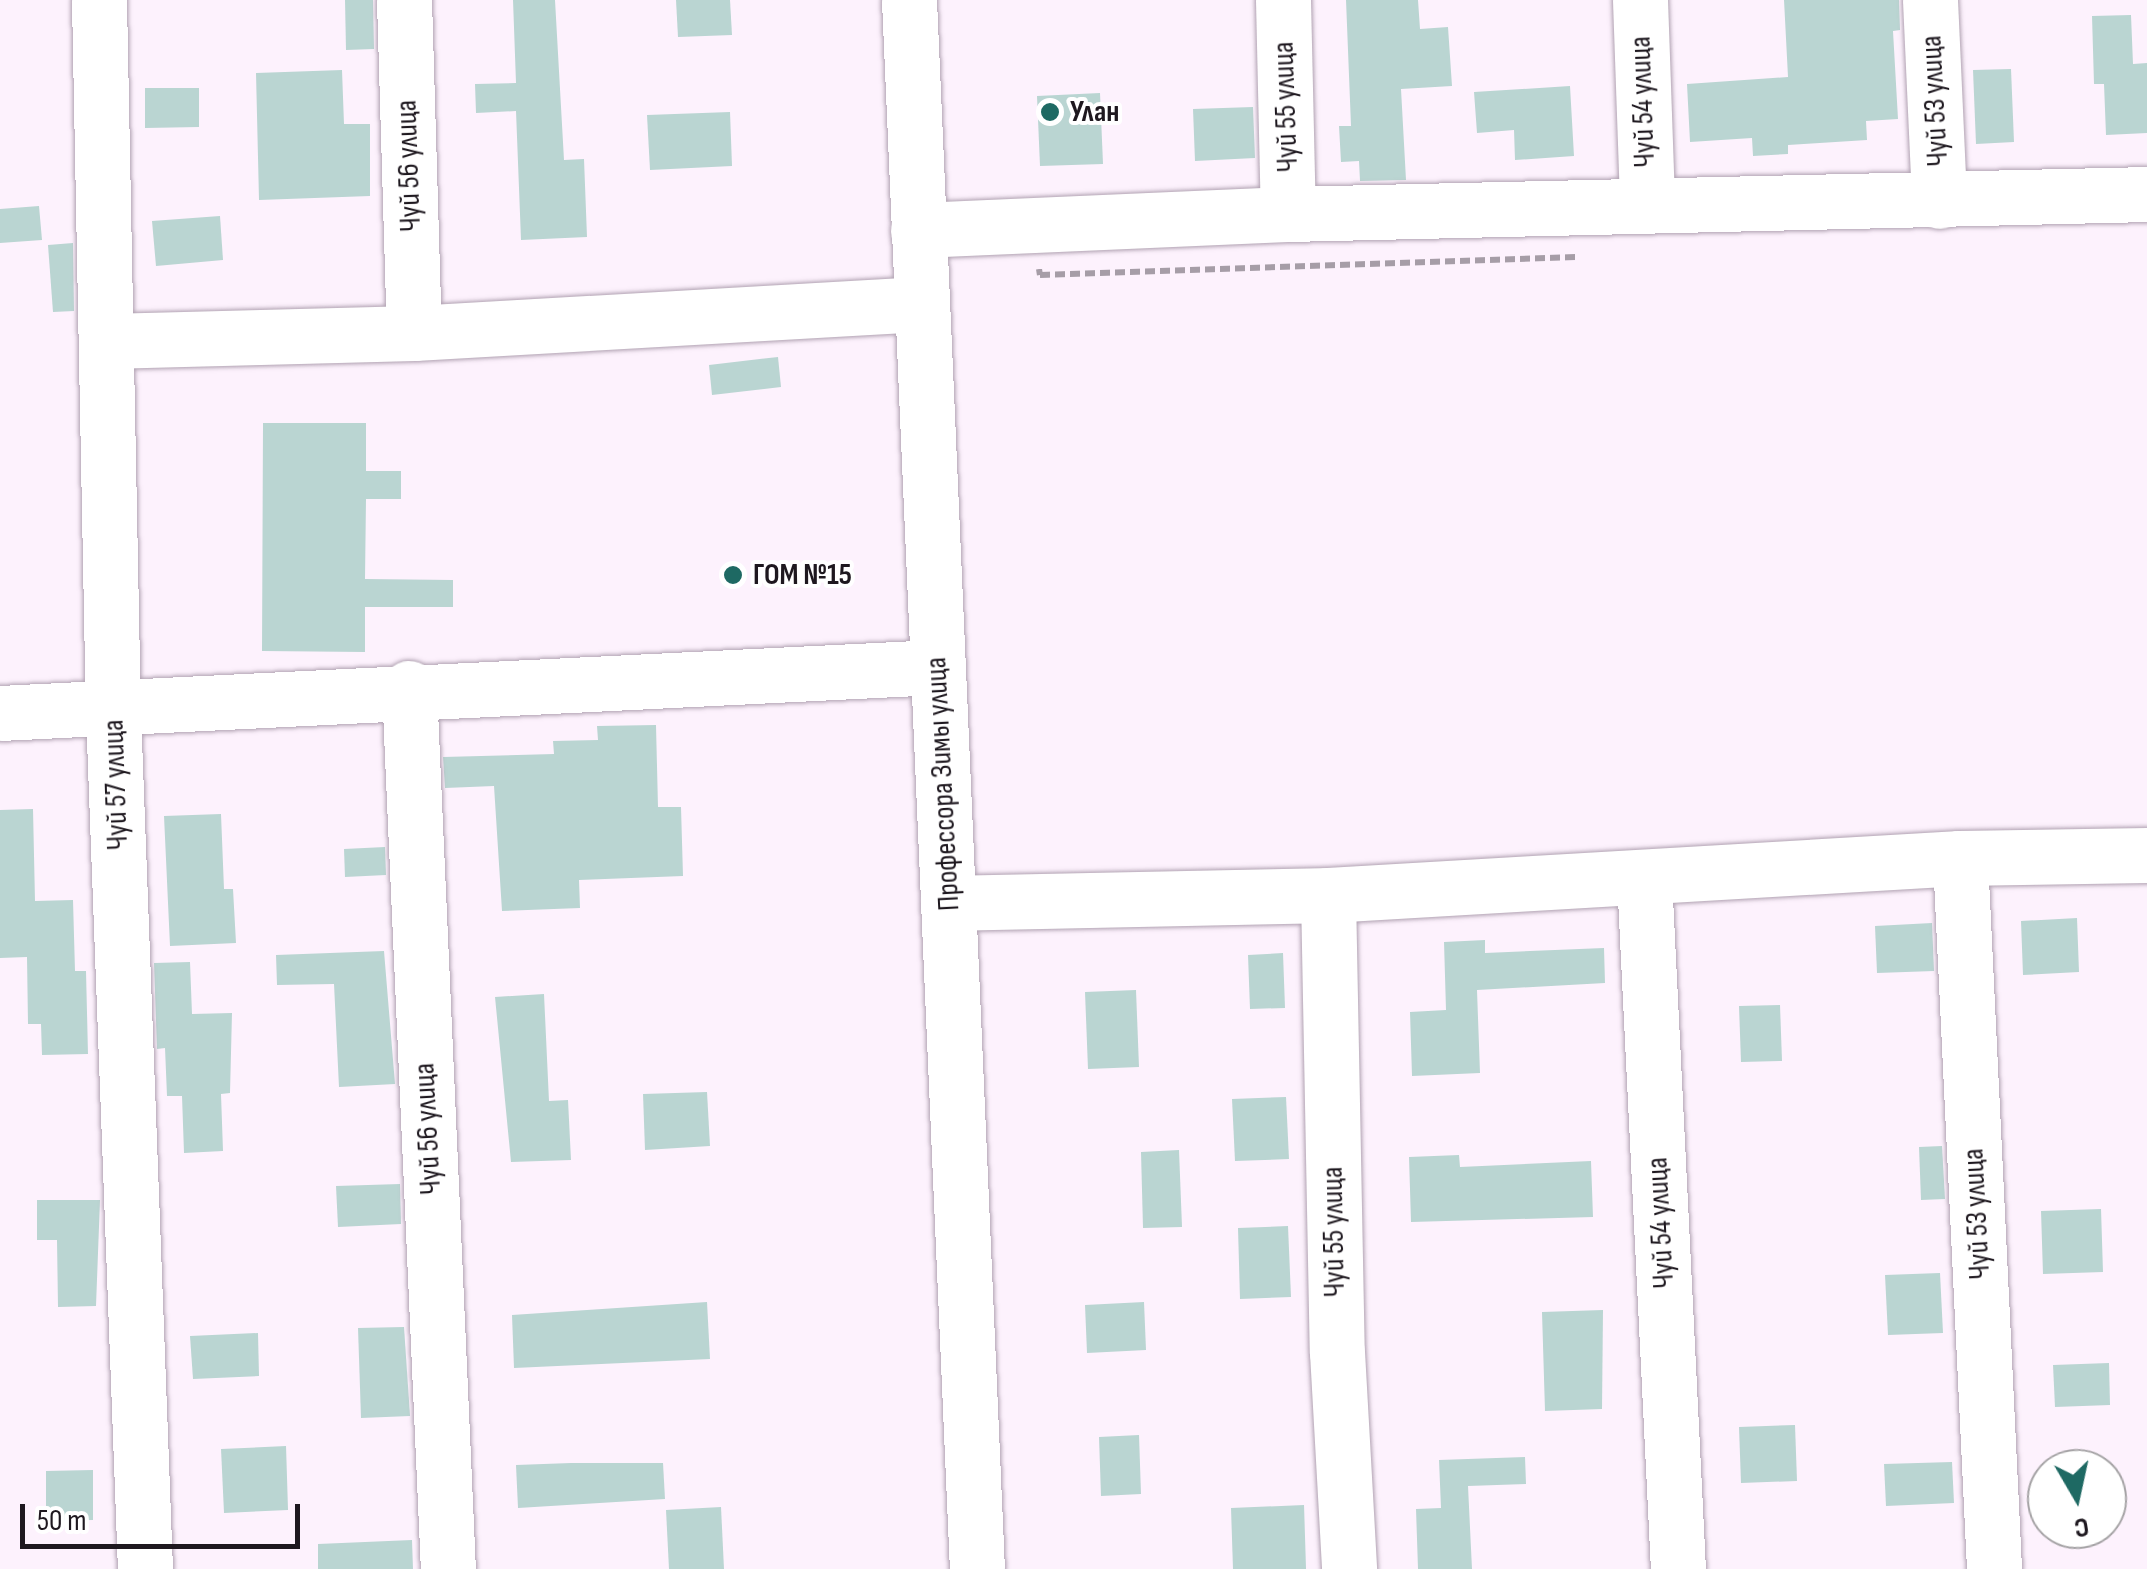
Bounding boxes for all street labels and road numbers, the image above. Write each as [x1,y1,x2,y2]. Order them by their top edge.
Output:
street label: Чуй 53 улица [1914,34,1956,168]
street label: Чуй 54 улица [1623,36,1663,168]
street label: Чуй 55 улица [1266,41,1306,173]
street label: Чуй 56 улица [389,99,429,233]
street label: Профессора Зимы улица [918,656,968,912]
street label: Чуй 57 улица [96,719,136,851]
street label: Чуй 56 улица [407,1062,449,1196]
street label: Чуй 53 улица [1956,1147,1998,1281]
street label: Чуй 54 улица [1640,1156,1682,1290]
street label: Чуй 55 улица [1315,1166,1353,1298]

